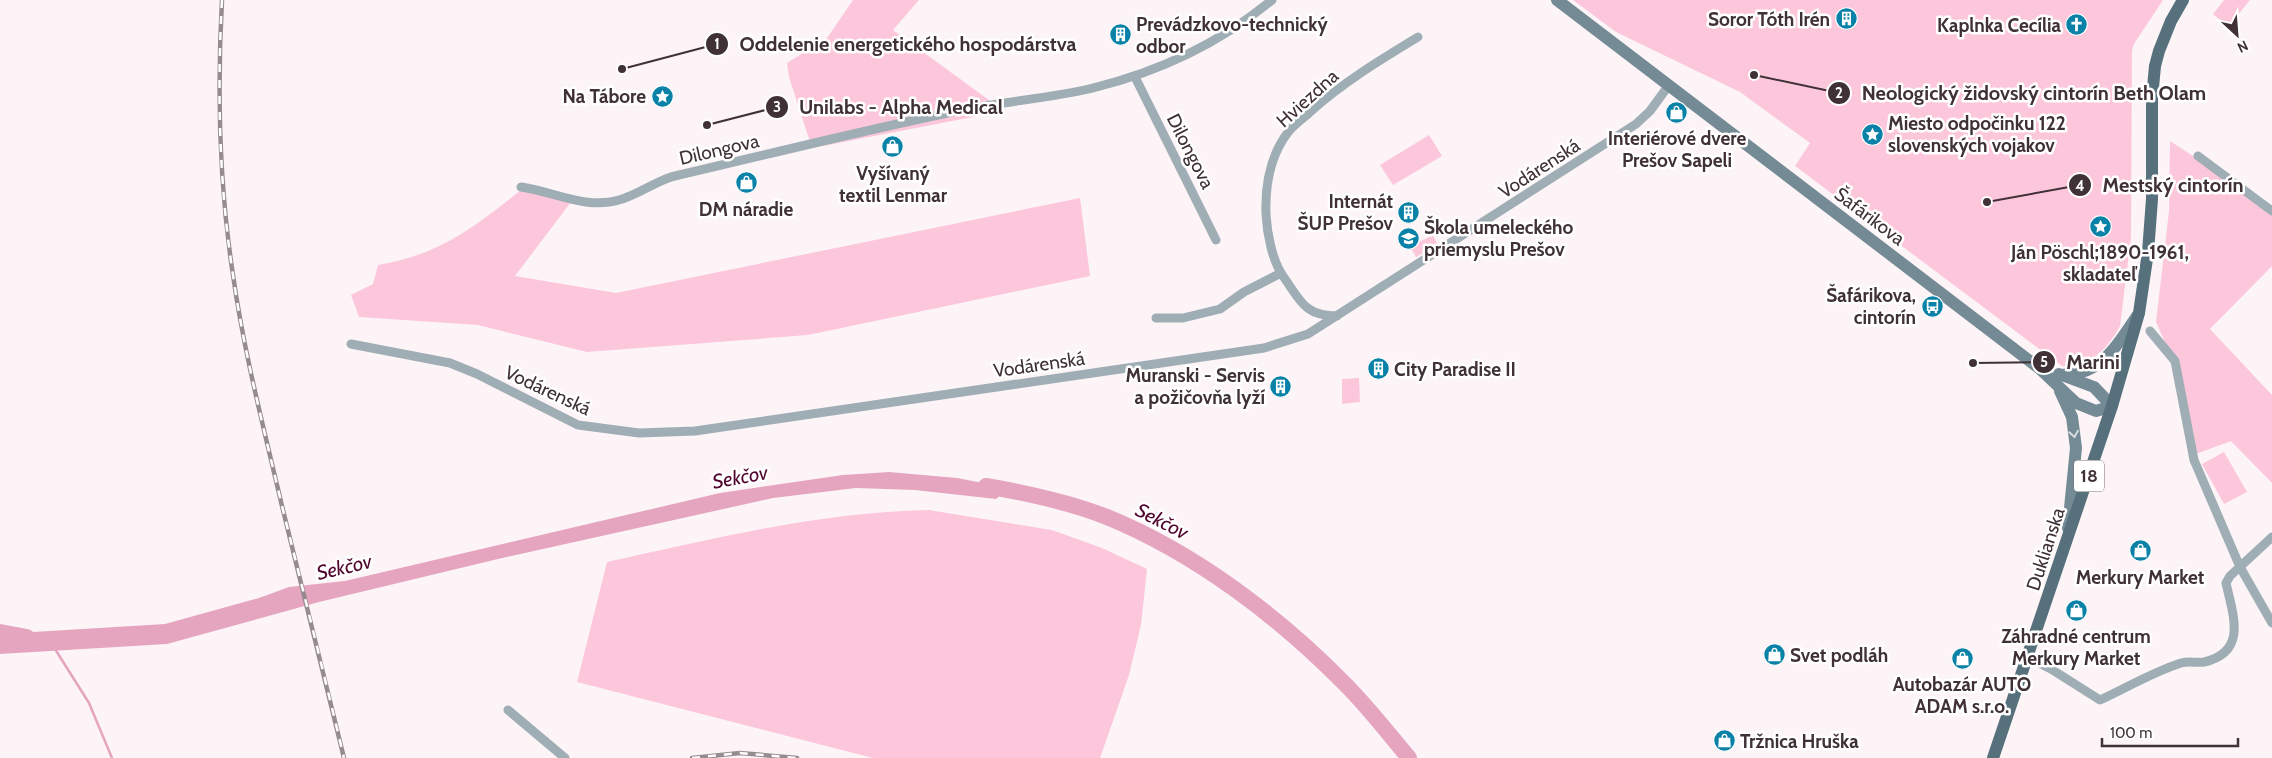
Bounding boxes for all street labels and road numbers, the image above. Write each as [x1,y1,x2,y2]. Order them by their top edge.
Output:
street label: Hviezdna [1272,65,1343,132]
street label: Dilongova [1162,110,1219,193]
street label: Dilongova [677,129,761,170]
street label: Vodárenská [1494,134,1584,203]
street label: Šafárikova [1830,182,1910,250]
street label: Vodárenská [992,347,1086,382]
street label: Vodárenská [501,361,594,420]
road number: 18 [2074,461,2104,492]
street label: Duklianska [2021,505,2070,594]

